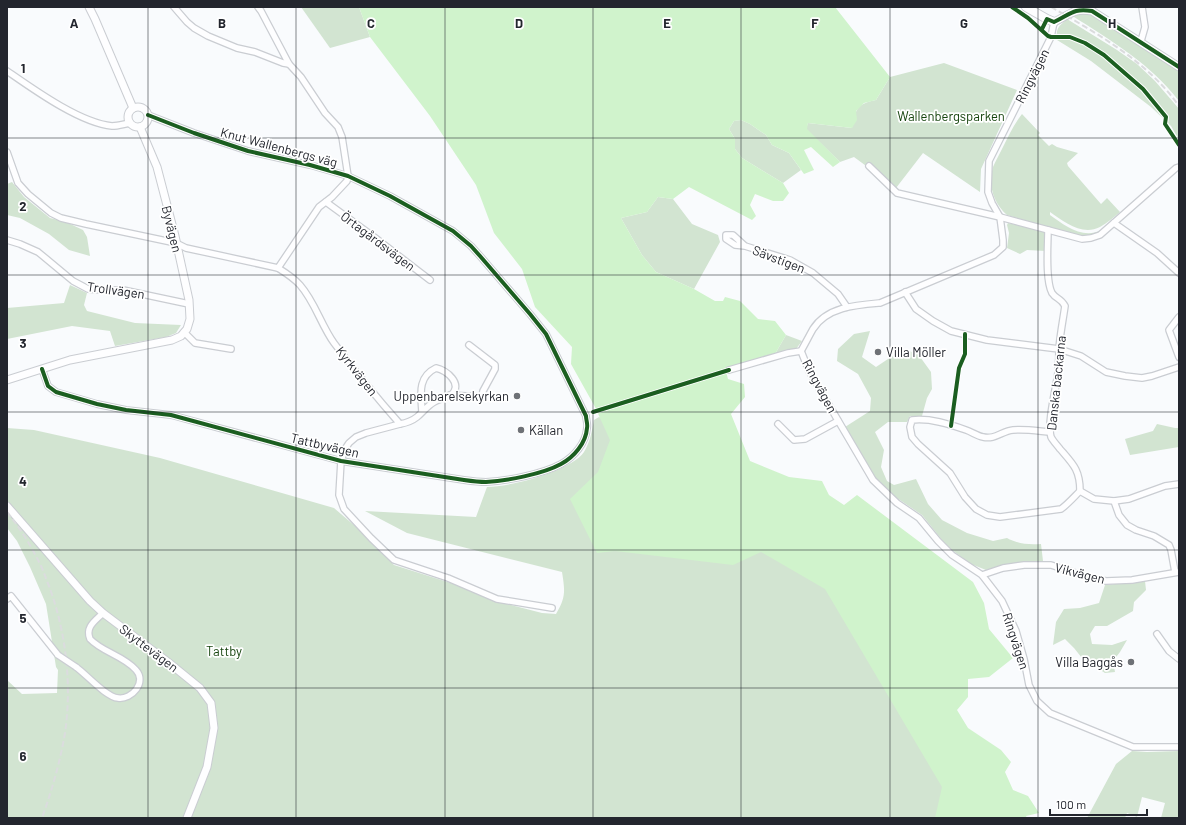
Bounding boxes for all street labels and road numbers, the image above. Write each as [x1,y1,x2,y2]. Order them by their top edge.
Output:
street label: Ringvägen [1012,46,1052,106]
street label: Knut Wallenbergs väg [219,124,339,170]
street label: Byvägen [158,204,186,254]
street label: Örtagårdsvägen [338,208,418,274]
street label: Sävstigen [750,242,808,276]
street label: Trollvägen [86,278,146,302]
street label: Danska backarna [1043,335,1069,431]
street label: Kyrkvägen [333,343,381,399]
street label: Ringvägen [799,356,841,416]
street label: Tattbyvägen [289,429,361,461]
street label: Vikvägen [1053,559,1107,587]
street label: Ringvägen [999,611,1033,671]
street label: Skyttevägen [116,621,182,675]

